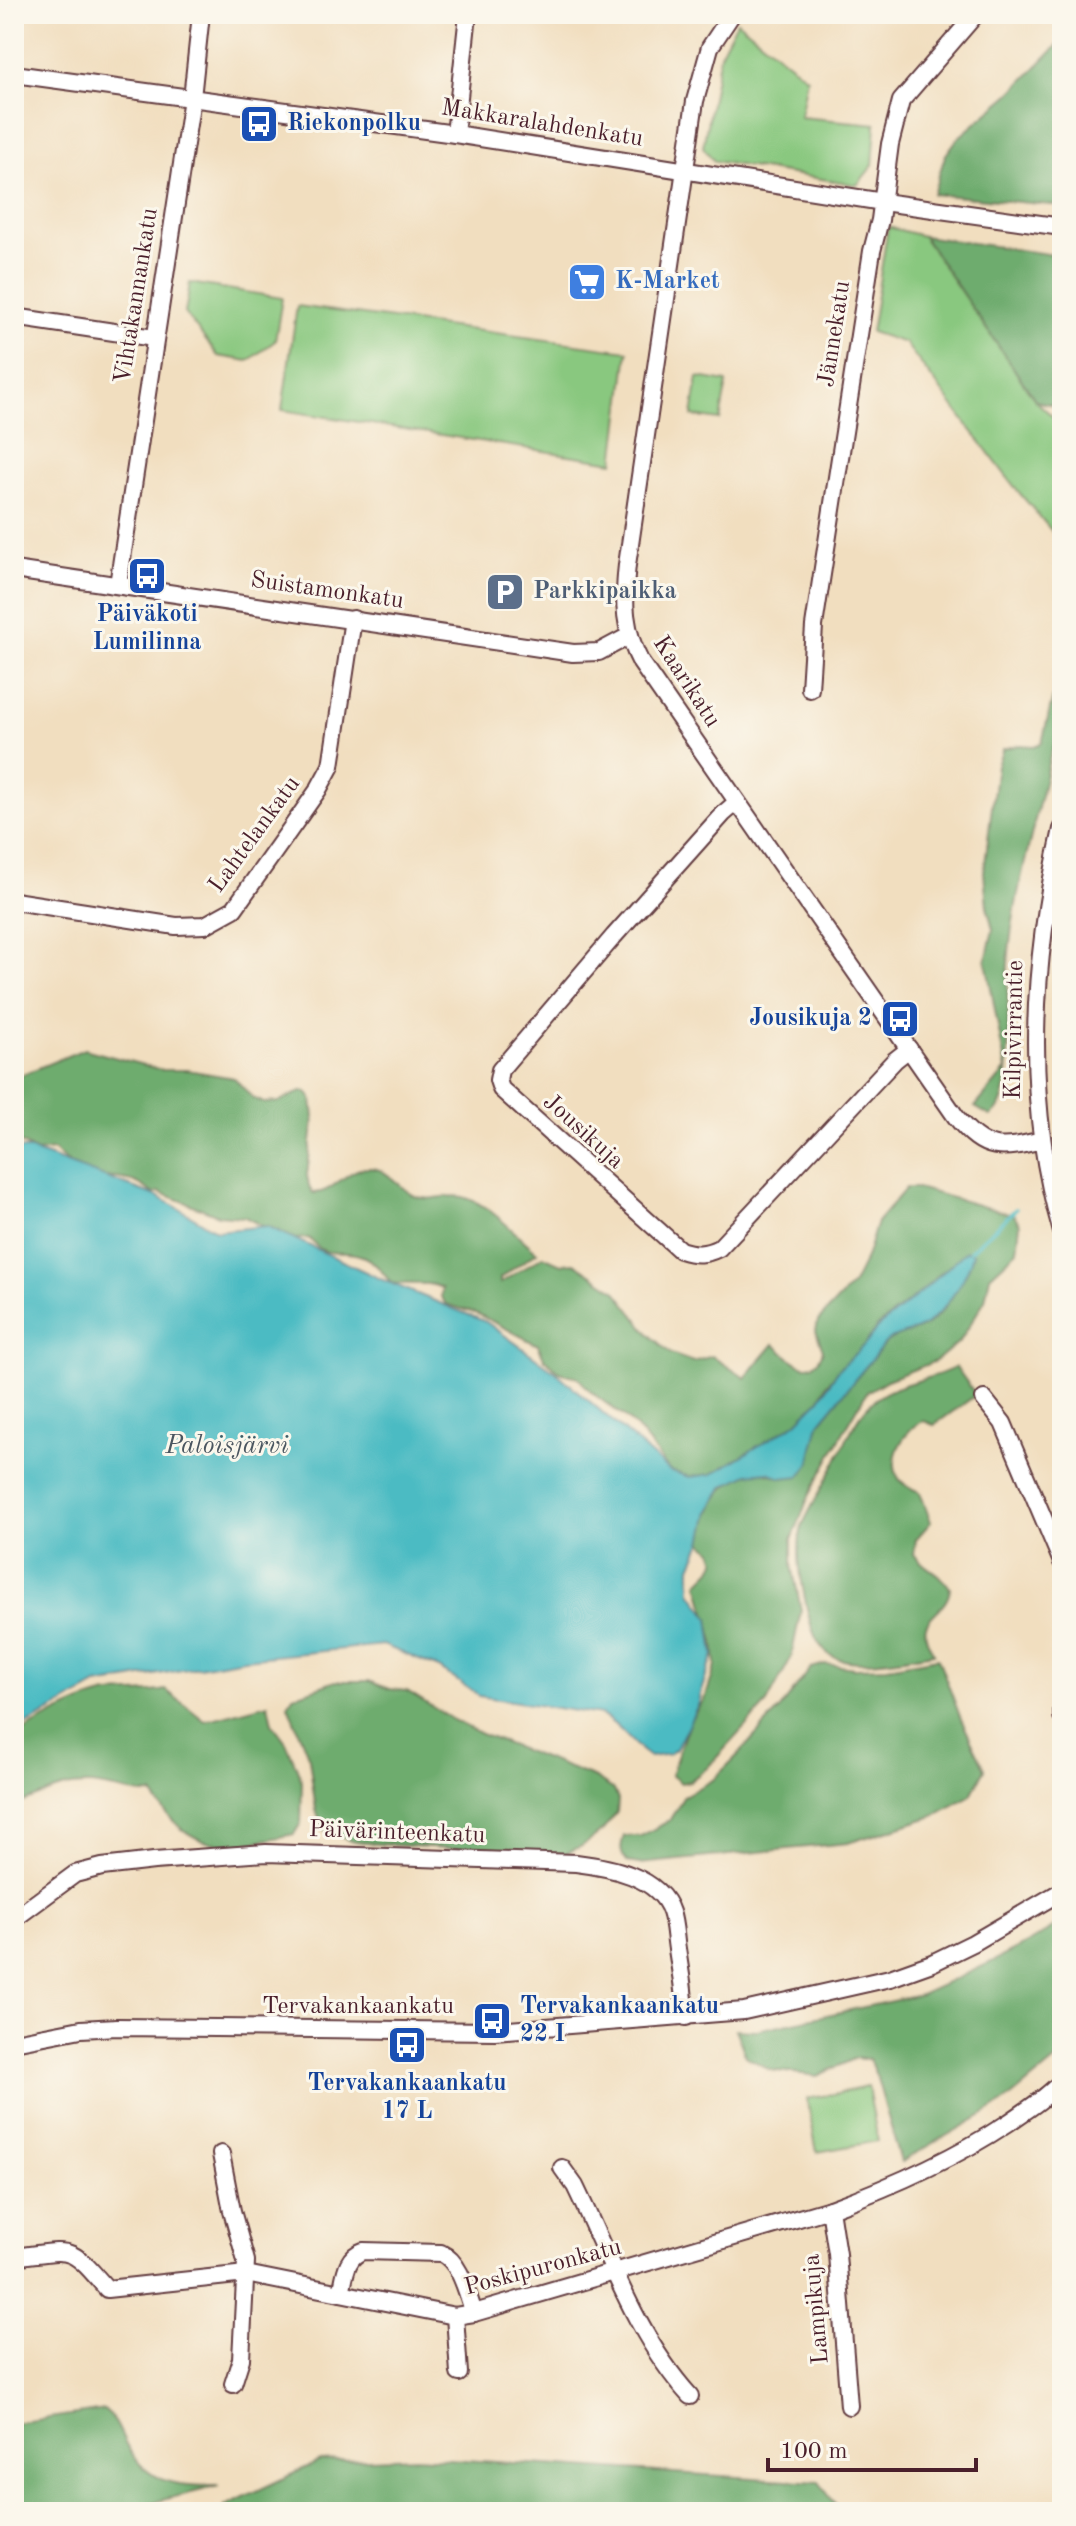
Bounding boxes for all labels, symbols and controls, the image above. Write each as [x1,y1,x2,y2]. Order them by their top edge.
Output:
street label: Makkaralahdenkatu [439,96,645,152]
bus stop icon: Riekonpolku [238,103,280,145]
place label: Riekonpolku [287,112,421,136]
street label: Vihtakannankatu [111,206,163,386]
supermarket icon: K-Market [566,261,608,303]
place label: K-Market [615,270,720,294]
street label: Jännekatu [815,279,855,389]
bus stop icon: Päiväkoti Lumilinna [126,555,168,597]
street label: Suistamonkatu [249,568,405,614]
parking icon: Parkkipaikka [484,571,526,613]
place label: Parkkipaikka [533,580,677,604]
place label: Päiväkoti Lumilinna [93,603,201,655]
street label: Kaarikatu [648,632,724,732]
street label: Lahtelankatu [205,772,305,898]
street label: Kilpivirrantie [1002,960,1028,1100]
bus stop icon: Jousikuja 2 [879,998,921,1040]
place label: Jousikuja 2 [749,1007,872,1031]
street label: Jousikuja [538,1090,628,1174]
water label: Paloisjärvi [164,1433,289,1459]
street label: Päivärinteenkatu [308,1818,486,1848]
street label: Tervakankaankatu [262,1995,454,2019]
place label: Tervakankaankatu 22 I [520,1995,719,2047]
bus stop icon: Tervakankaankatu 22 I [471,2000,513,2042]
bus stop icon: Tervakankaankatu 17 L [386,2024,428,2066]
place label: Tervakankaankatu 17 L [307,2072,507,2124]
street label: Poskipuronkatu [462,2235,624,2301]
street label: Lampikuja [800,2253,834,2365]
scale bar [768,2422,976,2472]
text: 100 m [780,2440,848,2464]

